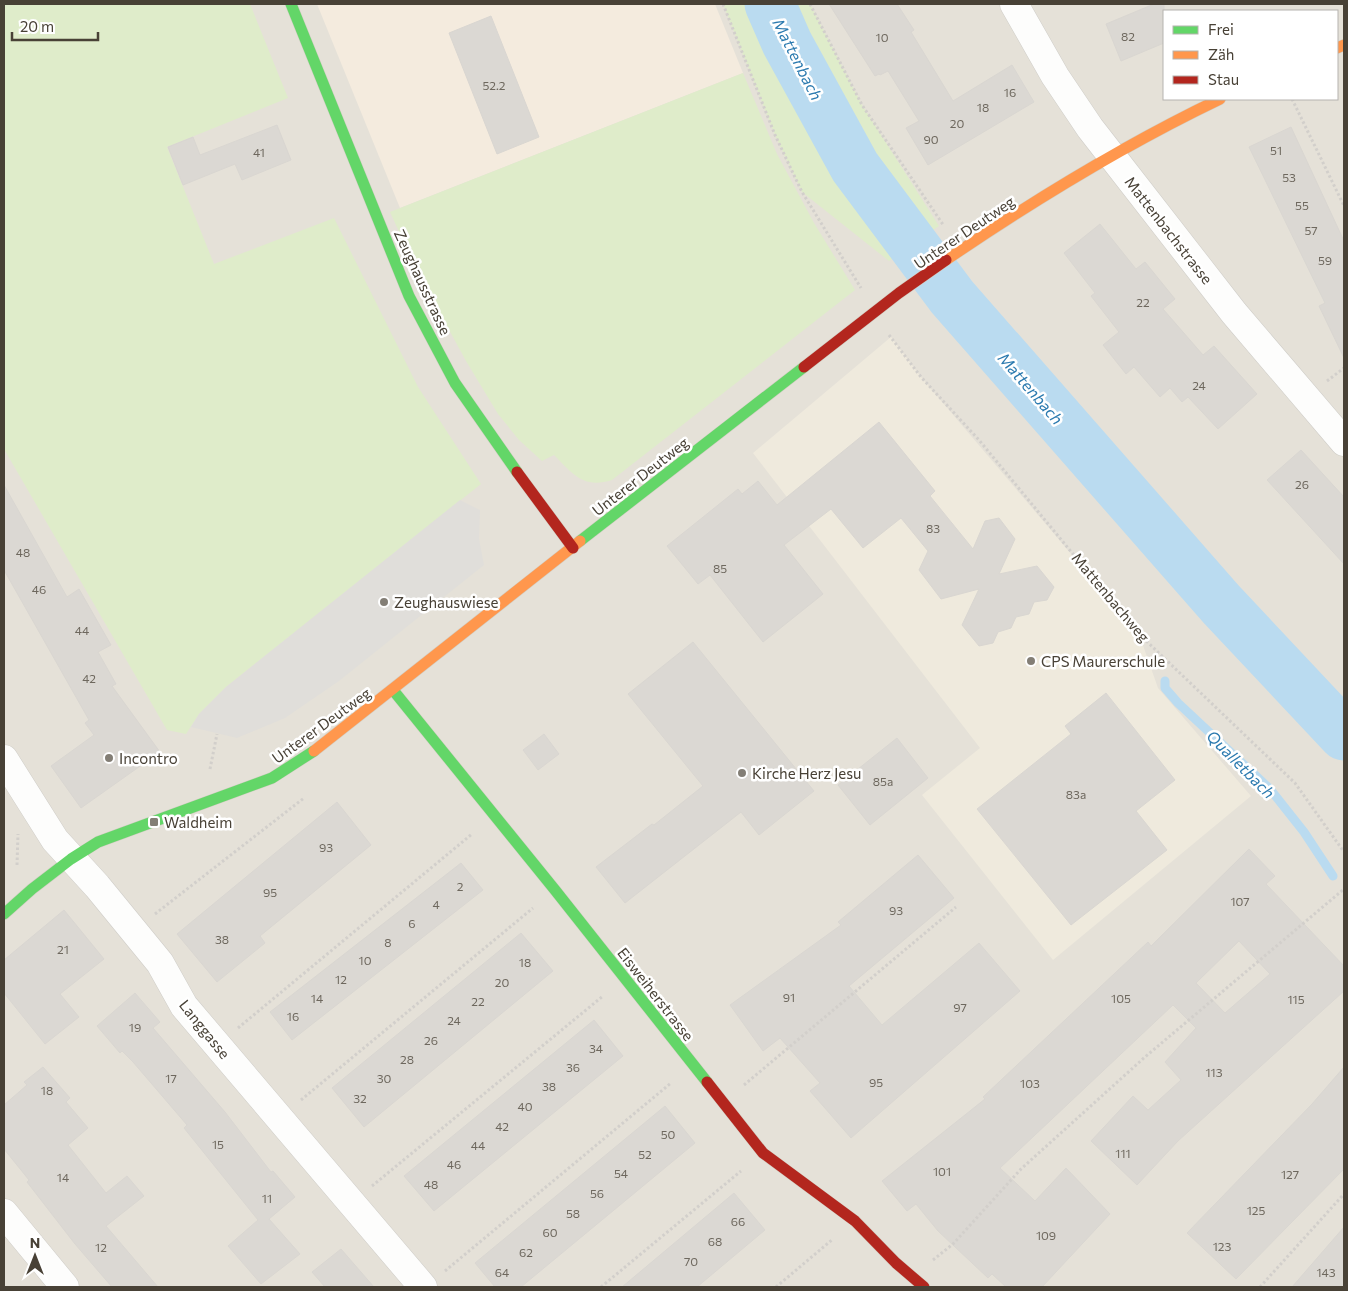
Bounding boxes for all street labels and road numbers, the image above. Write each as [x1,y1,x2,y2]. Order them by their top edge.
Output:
street label: Mattenbachstrasse [1121,173,1217,287]
street label: Unterer Deutweg [910,192,1018,272]
street label: Zeughausstrasse [391,226,455,338]
street label: Unterer Deutweg [588,433,692,519]
street label: Mattenbachweg [1068,549,1154,645]
street label: Unterer Deutweg [268,683,374,767]
street label: Eisweiherstrasse [614,944,698,1044]
street label: Langgasse [176,996,234,1062]

